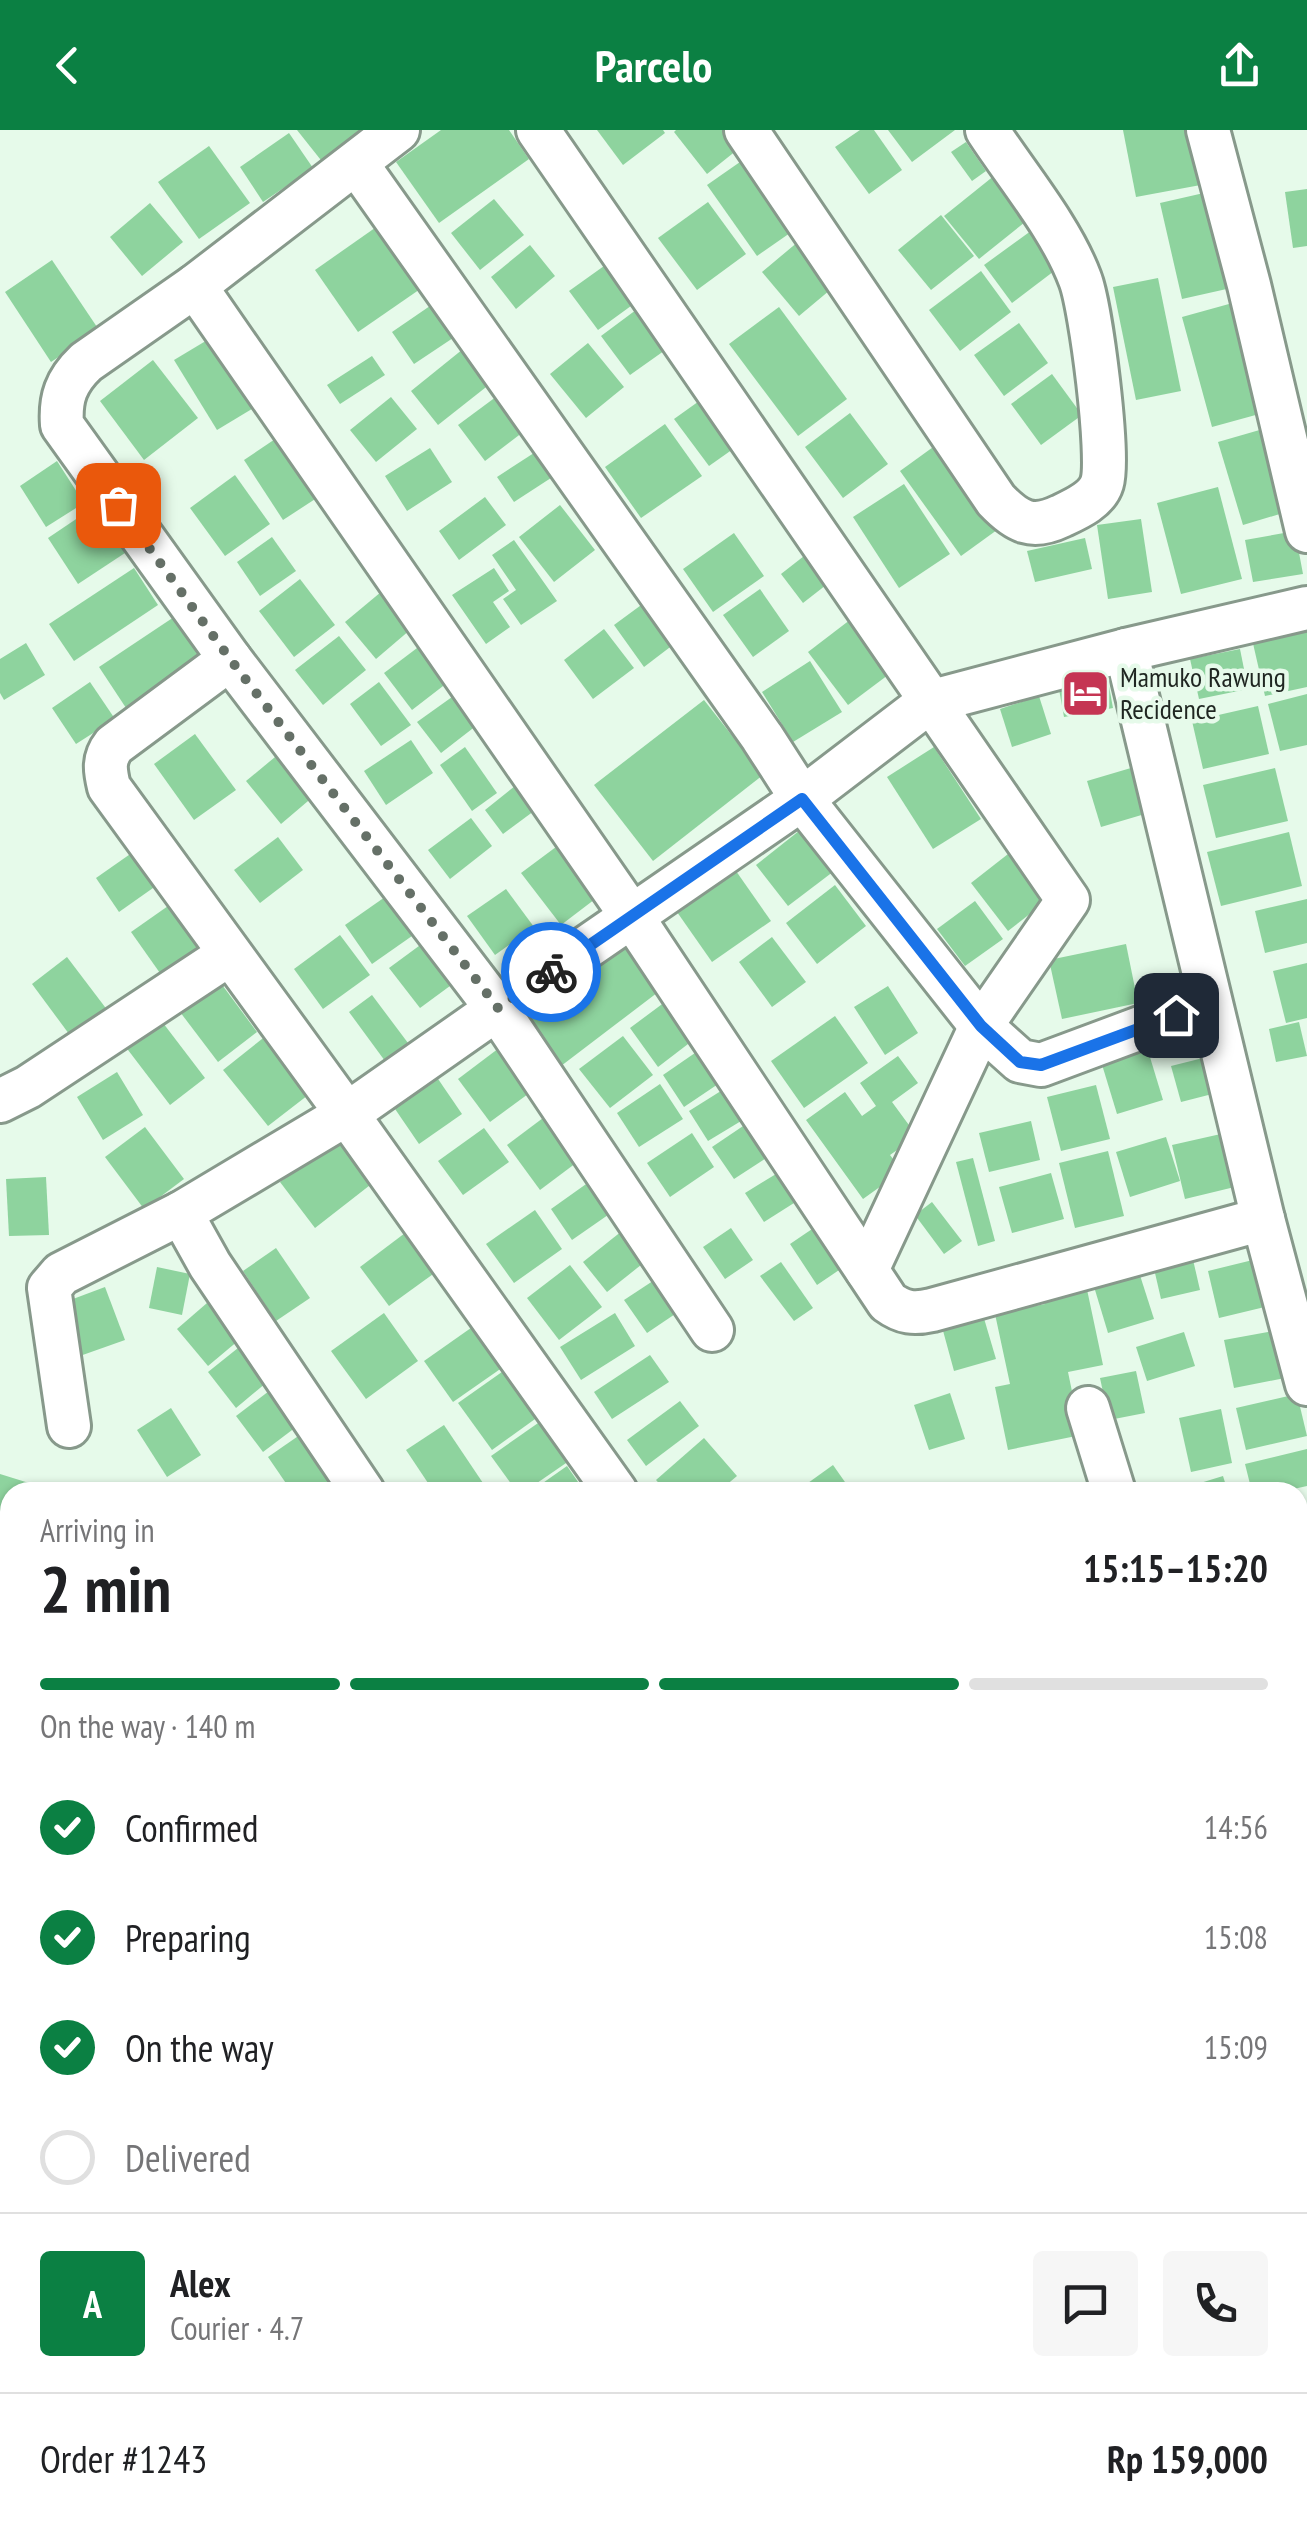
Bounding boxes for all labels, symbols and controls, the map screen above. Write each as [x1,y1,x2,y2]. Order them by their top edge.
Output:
text: Parcelo [595,36,712,94]
icon: back [40,38,95,93]
icon: share [1212,38,1267,93]
pin [76,463,161,548]
icon: bag [91,478,146,533]
place label: Mamuko Rawung Recidence [1120,658,1286,727]
hotel icon: Mamuko Rawung Recidence [1059,667,1111,719]
courier [501,922,601,1022]
icon: bike [524,945,579,1000]
pin [1134,973,1219,1058]
icon: home [1149,988,1204,1043]
text: Arriving in [40,1509,155,1551]
text: 15:15–15:20 [1083,1543,1268,1592]
text: 2 min [40,1546,171,1630]
text: On the way · 140 m [40,1705,255,1747]
icon: check [40,1800,95,1855]
text: Confirmed [125,1803,258,1852]
text: 14:56 [1204,1806,1268,1848]
icon: check [40,1910,95,1965]
text: Preparing [125,1913,251,1962]
text: 15:08 [1204,1916,1268,1958]
icon: check [40,2020,95,2075]
text: On the way [125,2023,273,2072]
text: 15:09 [1204,2026,1268,2068]
text: Delivered [125,2133,251,2182]
button: chat [1033,2251,1138,2356]
button: phone [1163,2251,1268,2356]
text: Alex [170,2258,231,2307]
text: A [83,2279,102,2328]
text: Courier · 4.7 [170,2307,304,2349]
text: Order #1243 [40,2434,207,2483]
text: Rp 159,000 [1107,2434,1268,2483]

